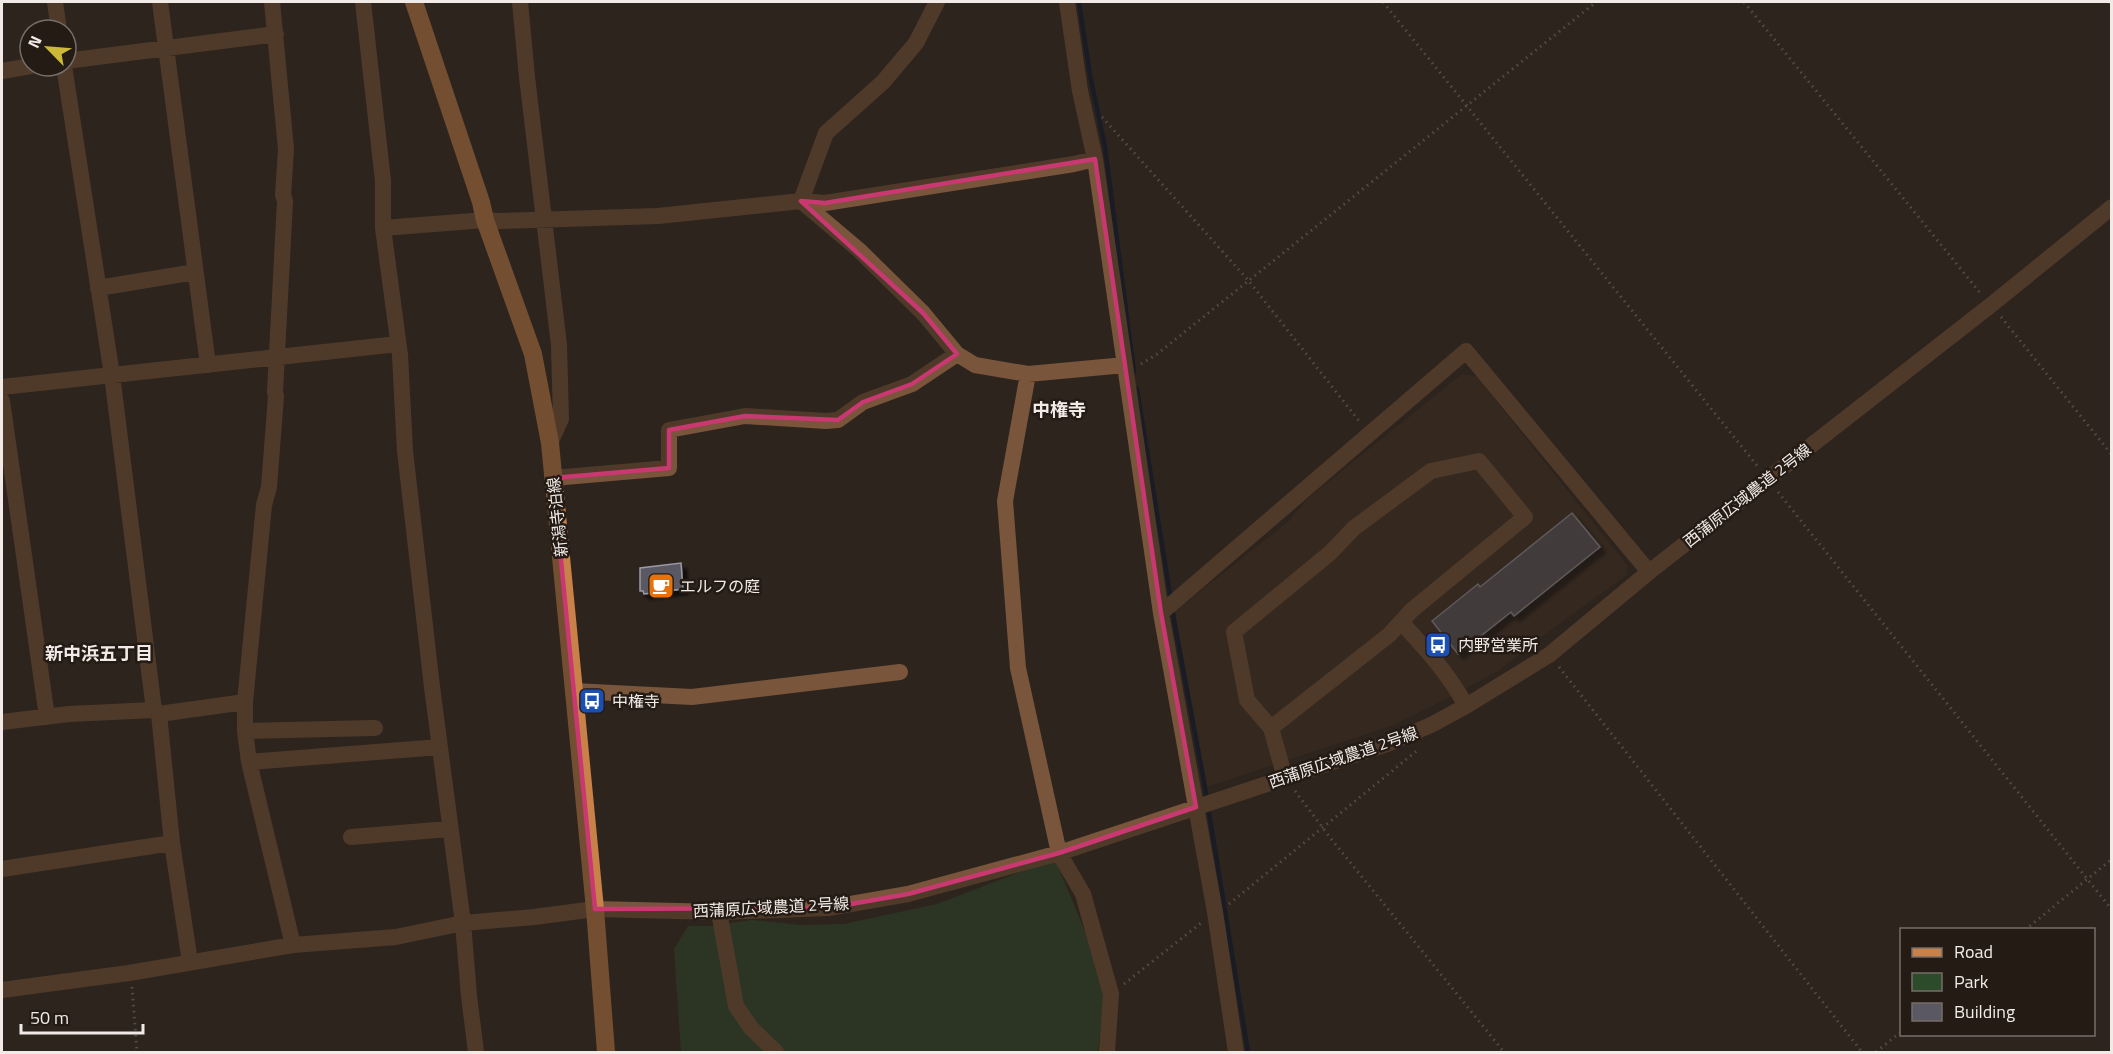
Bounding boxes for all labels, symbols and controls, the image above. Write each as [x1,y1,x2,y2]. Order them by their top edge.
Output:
north arrow [18,18,78,78]
text: N [21,32,48,52]
district label: 中権寺 [1032,396,1086,423]
street label: 西蒲原広域農道 2号線 [1678,437,1816,553]
street label: 新潟寺泊線 [541,476,573,558]
cafe icon: エルフの庭 [646,571,676,601]
place label: エルフの庭 [680,574,760,598]
bus stop icon: 内野営業所 [1423,630,1453,660]
place label: 内野営業所 [1458,633,1538,657]
district label: 新中浜五丁目 [45,640,153,667]
bus stop icon: 中権寺 [577,686,607,716]
place label: 中権寺 [612,689,660,713]
street label: 西蒲原広域農道 2号線 [1265,720,1421,794]
street label: 西蒲原広域農道 2号線 [692,891,850,923]
legend [1900,928,2095,1036]
text: Road [1954,938,1993,965]
text: Park [1954,968,1989,995]
scale bar [21,997,142,1035]
text: Building [1954,998,2015,1025]
text: 50 m [30,1004,69,1031]

